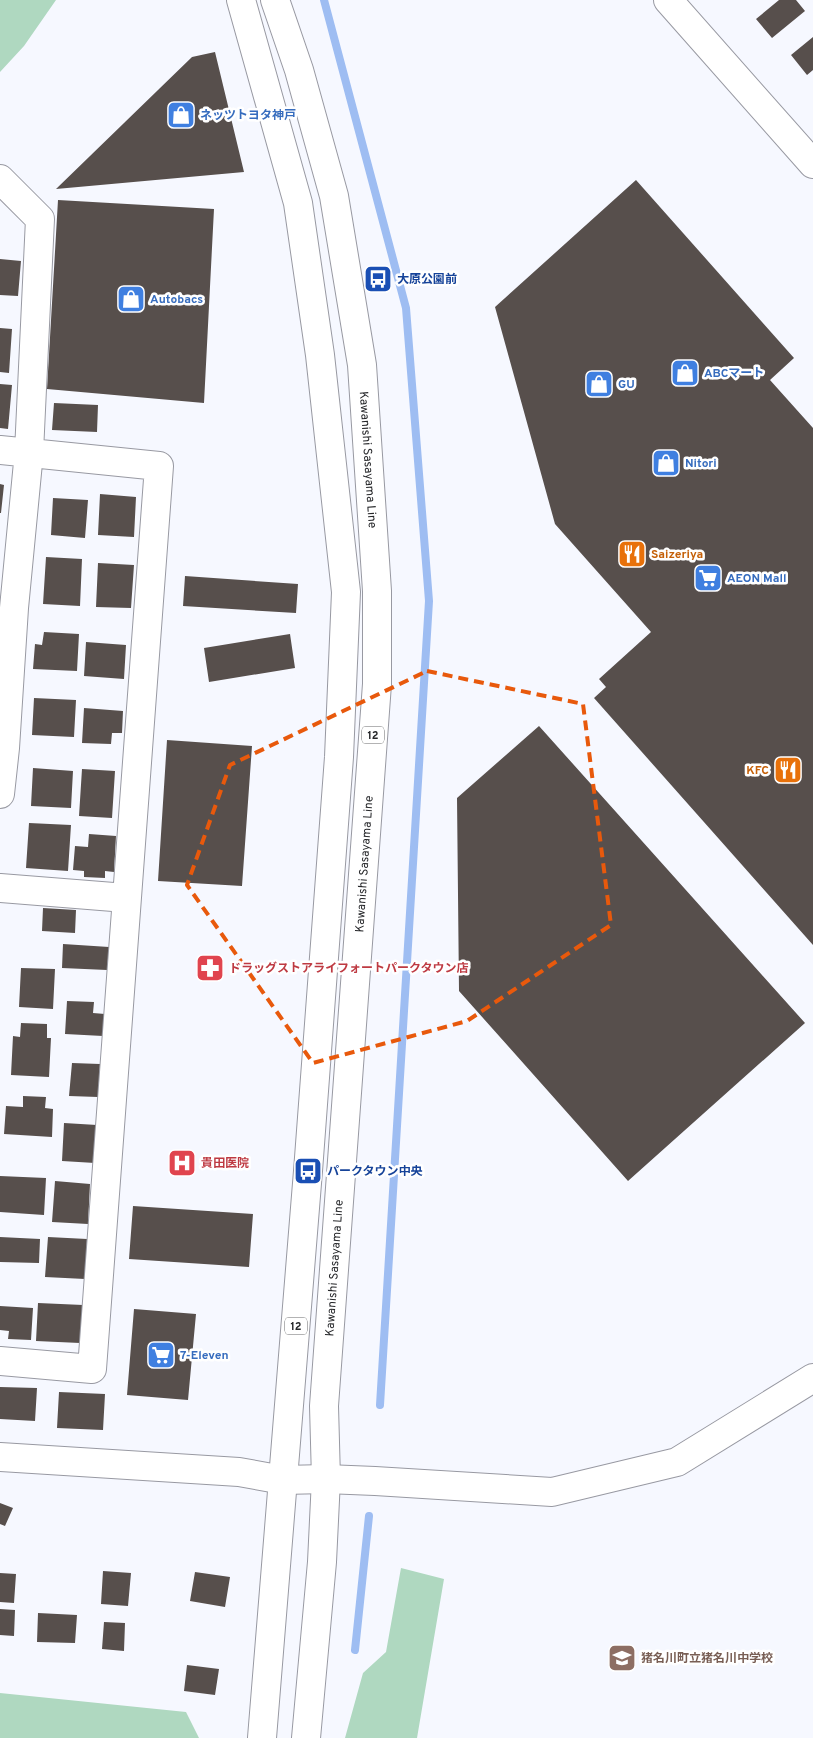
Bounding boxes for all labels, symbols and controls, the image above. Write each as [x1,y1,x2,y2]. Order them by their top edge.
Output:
shop icon: ネッツトヨタ神戸 [166,100,196,130]
place label: ネッツトヨタ神戸 [200,108,296,124]
bus stop icon: 大原公園前 [363,264,393,294]
place label: 大原公園前 [397,272,457,288]
shop icon: Autobacs [116,284,146,314]
place label: Autobacs [150,292,203,308]
shop icon: ABCマート [670,358,700,388]
place label: ABCマート [704,366,764,382]
shop icon: GU [584,369,614,399]
place label: GU [618,377,635,393]
street label: Kawanishi Sasayama Line [355,391,380,529]
shop icon: Nitori [651,448,681,478]
place label: Nitori [685,456,717,472]
restaurant icon: Saizeriya [617,539,647,569]
place label: Saizeriya [651,547,703,563]
supermarket icon: AEON Mall [693,563,723,593]
place label: AEON Mall [727,571,787,587]
road number: 12 [362,726,384,744]
restaurant icon: KFC [773,755,803,785]
place label: KFC [746,763,769,779]
street label: Kawanishi Sasayama Line [352,795,378,933]
pharmacy icon: ドラッグストアライフォートパークタウン店 [195,953,225,983]
place label: ドラッグストアライフォートパークタウン店 [229,961,469,977]
hospital icon: 貴田医院 [167,1148,197,1178]
place label: 貴田医院 [201,1156,249,1172]
bus stop icon: パークタウン中央 [293,1156,323,1186]
place label: パークタウン中央 [327,1164,423,1180]
street label: Kawanishi Sasayama Line [322,1199,348,1337]
road number: 12 [285,1318,307,1334]
supermarket icon: 7-Eleven [146,1340,176,1370]
place label: 7-Eleven [180,1348,229,1364]
school or university icon: 猪名川町立猪名川中学校 [607,1643,637,1673]
place label: 猪名川町立猪名川中学校 [641,1651,773,1667]

